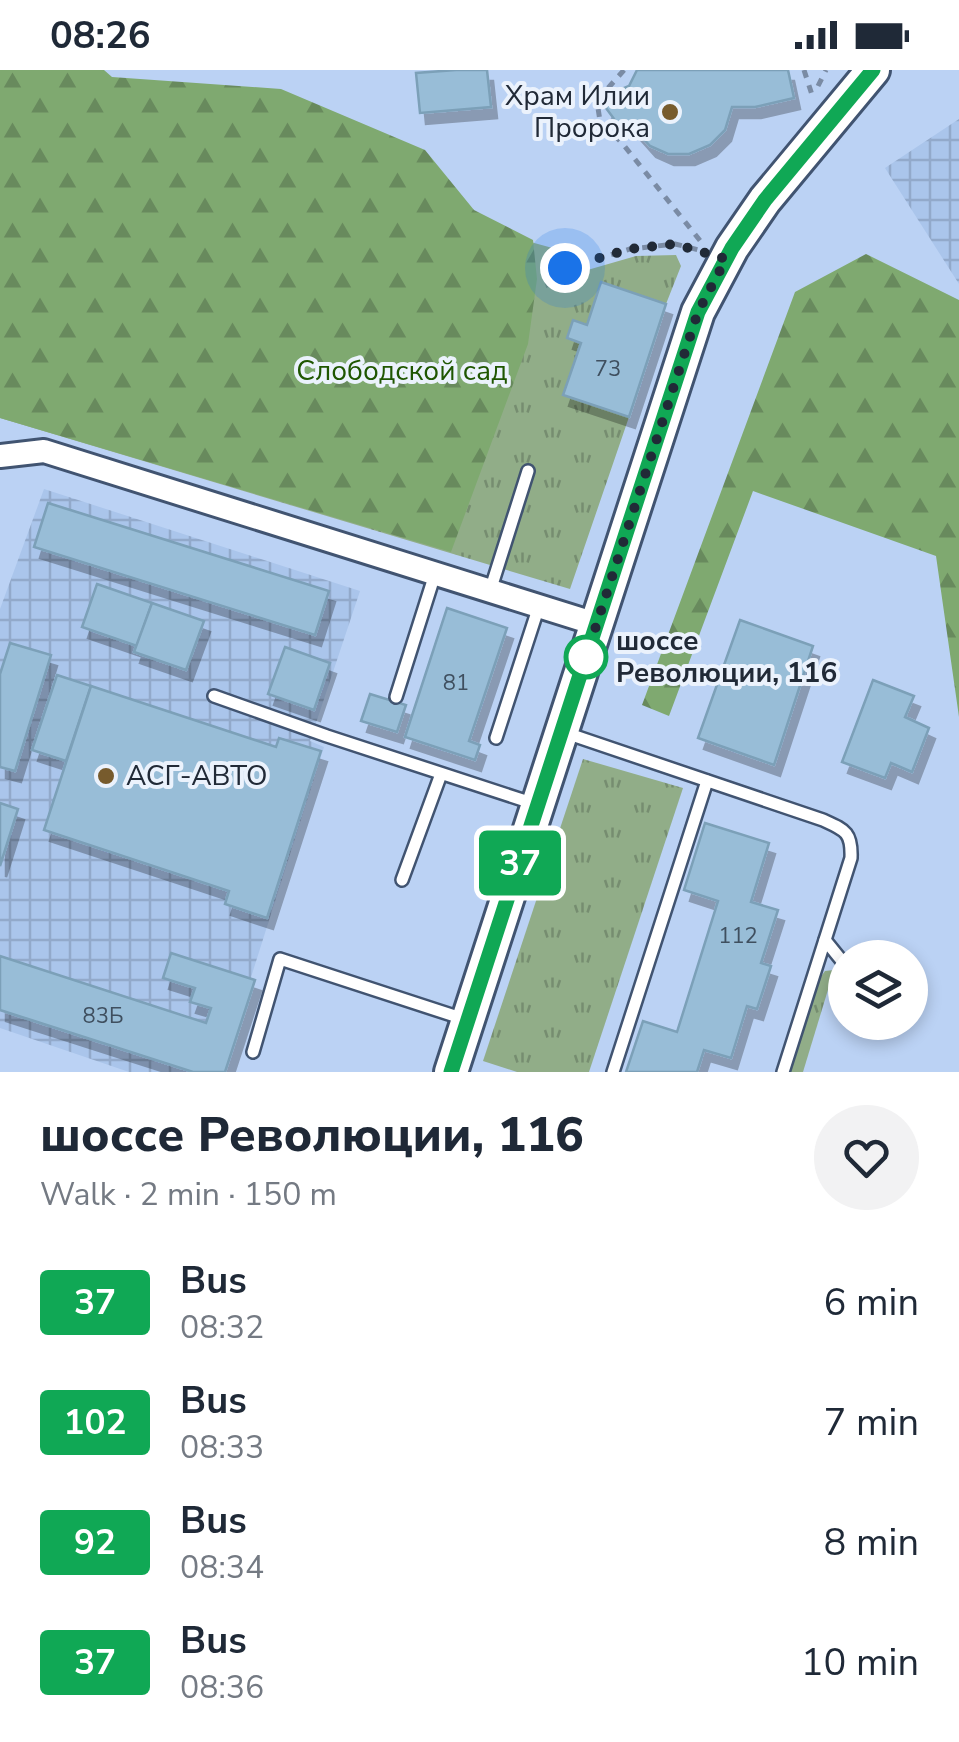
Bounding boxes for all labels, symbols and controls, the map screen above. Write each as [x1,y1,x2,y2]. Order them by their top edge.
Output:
text: 08:26 [50,10,151,61]
place label: Храм Илии Пророка [505,77,650,147]
marker: Храм Илии Пророка [659,101,681,123]
your location [540,243,590,293]
park label: Слободской сад [296,352,508,390]
house number: 73 [595,354,621,384]
place label: шоссе Революции, 116 [616,622,837,692]
marker: шоссе Революции, 116 [565,636,607,678]
house number: 81 [443,668,469,698]
place label: АСГ-АВТО [126,757,267,795]
marker: АСГ-АВТО [95,765,117,787]
line badge: 37 [475,830,565,896]
text: 37 [499,840,541,887]
house number: 112 [718,921,758,951]
map controls [828,940,928,1040]
button: layers [828,940,928,1040]
house number: 83Б [83,1001,123,1031]
text: шоссе Революции, 116 [40,1102,584,1168]
button: heart [814,1105,919,1210]
text: Walk · 2 min · 150 m [40,1173,337,1216]
text: Bus [180,1255,247,1306]
text: 6 min [824,1277,919,1328]
text: 37 [74,1279,116,1326]
text: 08:32 [180,1306,264,1349]
text: Bus [180,1375,247,1426]
text: 7 min [824,1397,919,1448]
text: 102 [63,1399,127,1446]
text: 08:33 [180,1426,264,1469]
text: Bus [180,1495,247,1546]
text: 8 min [824,1517,919,1568]
text: 92 [74,1519,116,1566]
text: 08:34 [180,1546,264,1589]
text: Bus [180,1615,247,1666]
text: 10 min [801,1637,919,1688]
text: 37 [74,1639,116,1686]
text: 08:36 [180,1666,264,1709]

